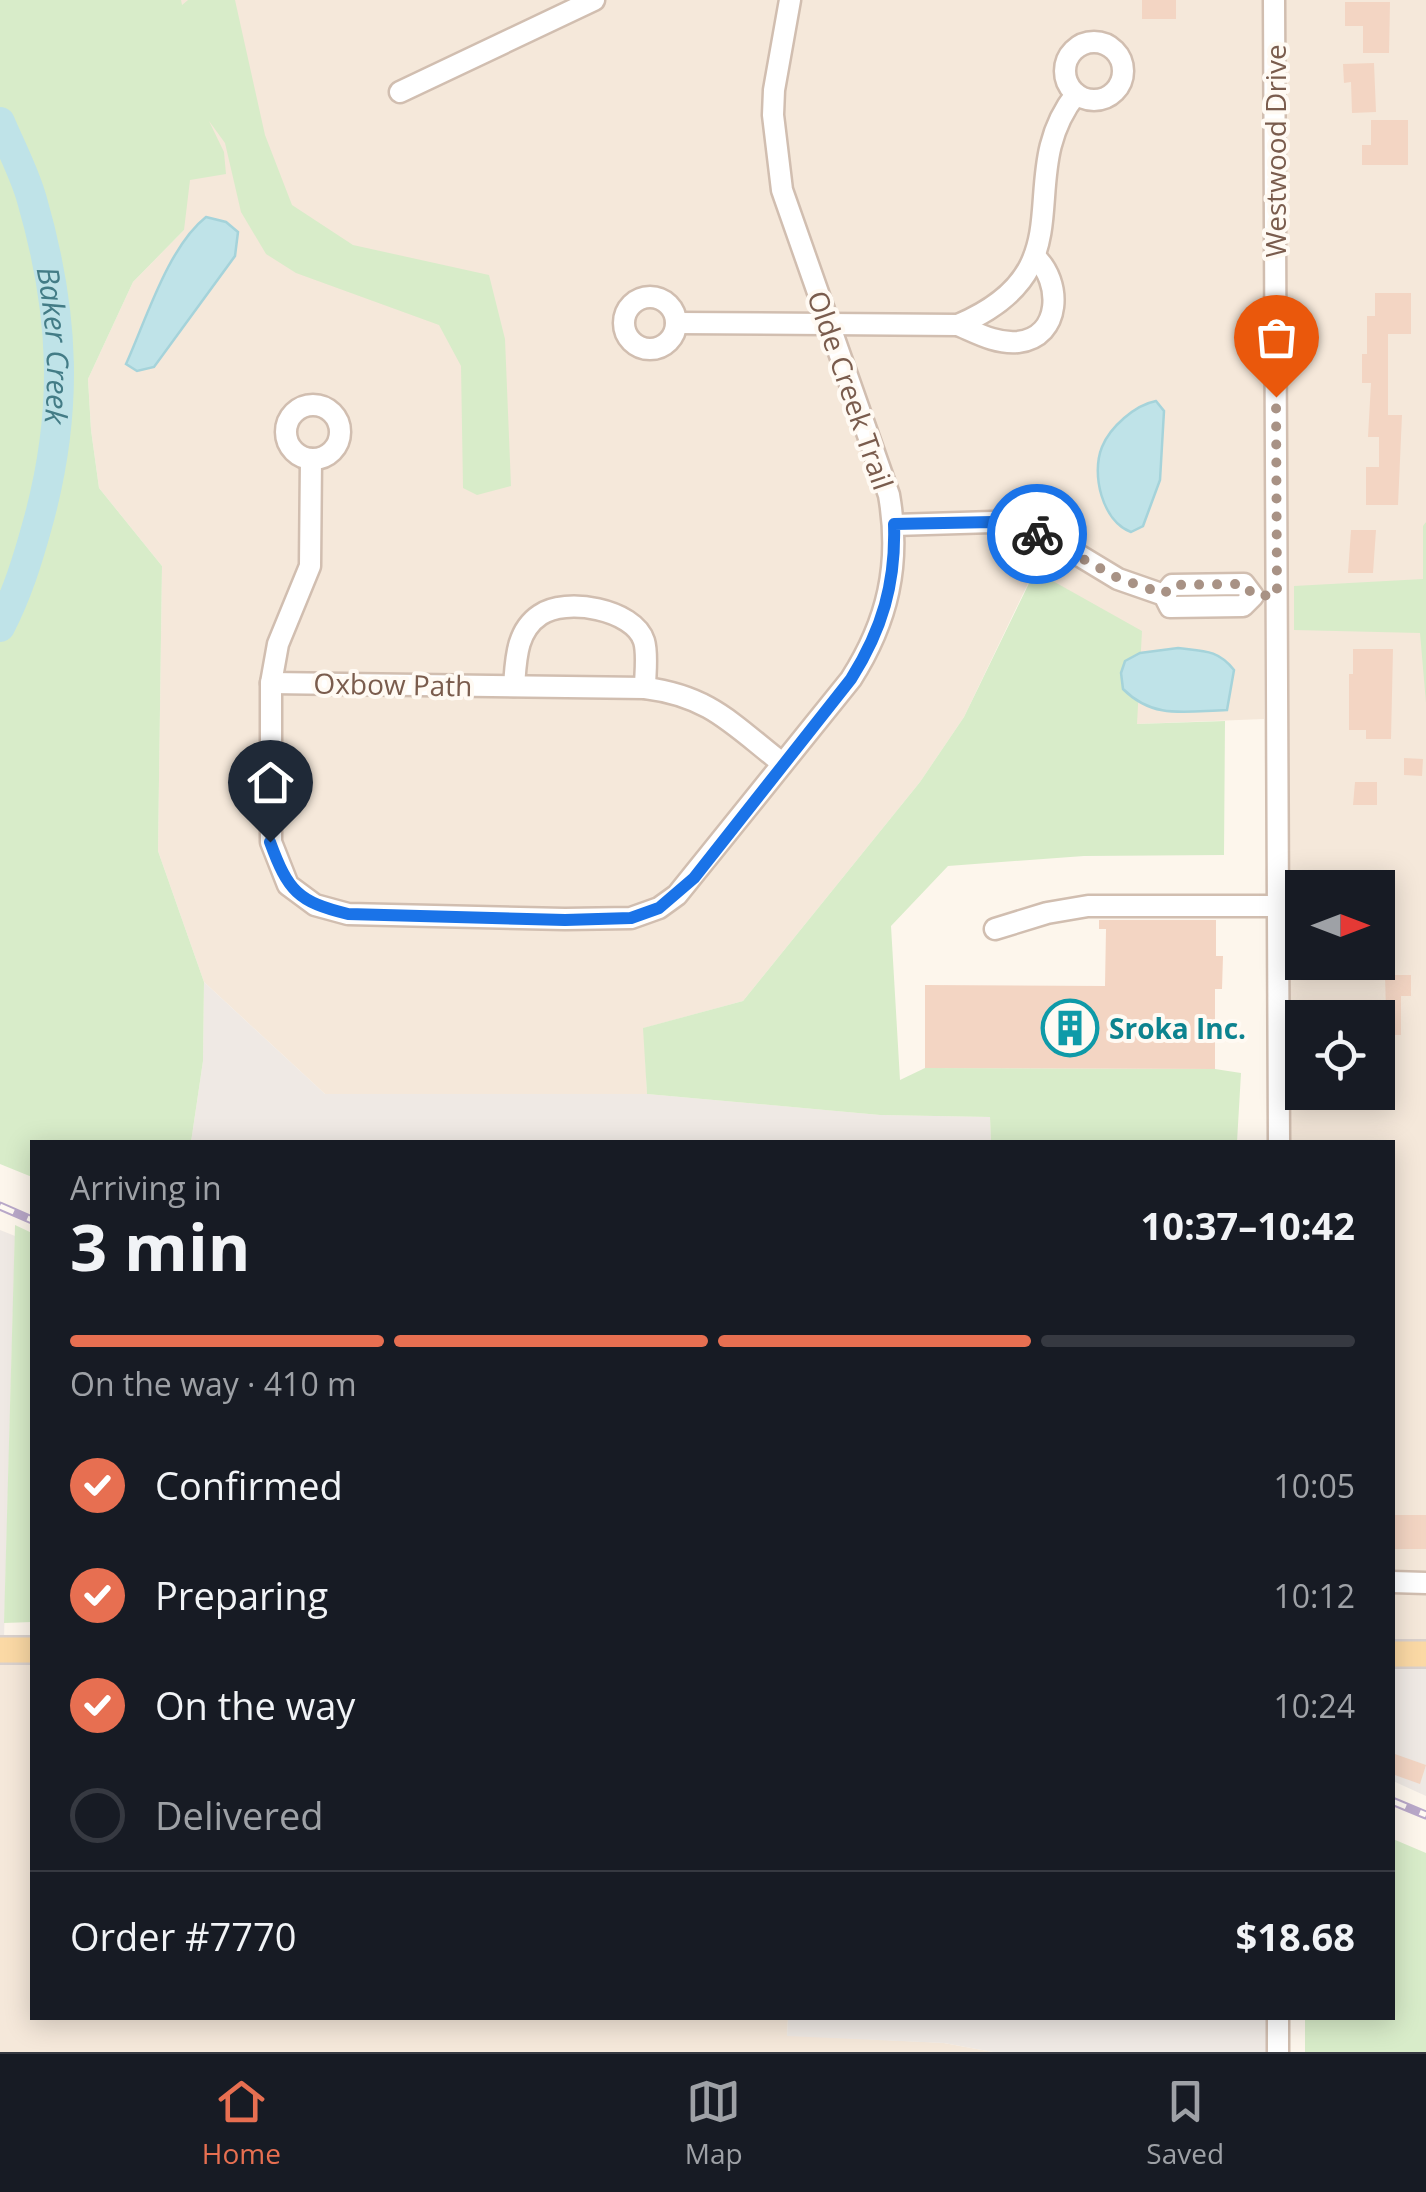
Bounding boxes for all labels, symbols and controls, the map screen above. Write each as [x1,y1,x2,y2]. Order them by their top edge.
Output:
street label: Westwood Drive [1256,44,1294,258]
water label: Baker Creek [28,263,80,427]
street label: Olde Creek Trail [799,285,903,495]
pin [1234,295,1319,398]
icon: bag [1249,310,1304,365]
courier [987,484,1087,584]
icon: bike [1010,507,1065,562]
street label: Oxbow Path [313,664,473,704]
pin [228,740,313,843]
icon: home [243,755,298,810]
north arrow [1285,870,1395,980]
map controls [1285,870,1395,1110]
building icon: Sroka Inc. [1040,998,1100,1058]
button: locate [1285,1000,1395,1110]
place label: Sroka Inc. [1109,1009,1246,1047]
text: Arriving in [70,1166,222,1209]
text: 10:37–10:42 [1141,1199,1355,1251]
text: 3 min [70,1202,250,1290]
text: On the way · 410 m [70,1362,357,1405]
icon: check [70,1458,125,1513]
text: Confirmed [155,1459,343,1511]
text: 10:05 [1273,1464,1355,1507]
icon: check [70,1568,125,1623]
text: Preparing [155,1569,328,1621]
text: 10:12 [1273,1574,1355,1617]
icon: check [70,1678,125,1733]
text: On the way [155,1679,355,1731]
text: 10:24 [1273,1684,1355,1727]
text: Delivered [155,1789,324,1841]
text: Order #7770 [70,1910,297,1962]
text: $18.68 [1236,1910,1355,1962]
tab: Home [202,2074,281,2172]
tab: Map [685,2074,743,2172]
tab: Saved [1146,2074,1224,2172]

